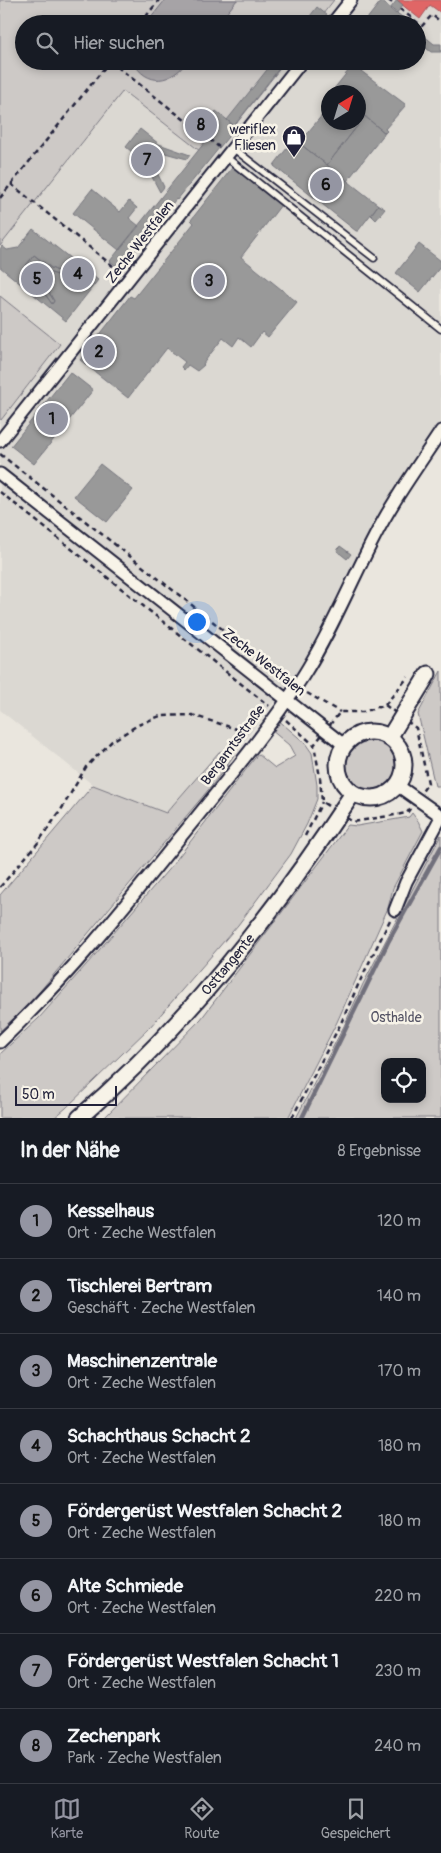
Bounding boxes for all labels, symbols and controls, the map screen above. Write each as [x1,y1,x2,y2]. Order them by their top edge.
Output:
search box [15,15,426,70]
icon: search [33,29,61,57]
text: Hier suchen [73,31,165,55]
north arrow [321,85,366,130]
pin: 8 [185,106,217,144]
place label: weriflex Fliesen [229,121,276,154]
shop icon: weriflex Fliesen [281,124,307,158]
pin: 7 [131,141,163,179]
pin: 6 [310,166,342,204]
street label: Zeche Westfalen [102,197,178,287]
pin: 4 [62,255,94,293]
pin: 5 [21,260,53,298]
pin: 3 [193,262,225,300]
pin: 2 [83,333,115,371]
pin: 1 [36,400,68,438]
your location [184,609,210,635]
street label: Zeche Westfalen [219,624,309,700]
street label: Bergamtsstraße [197,702,269,788]
street label: Osttangente [197,930,258,999]
park label: Osthalde [370,1009,422,1026]
map controls [381,1058,426,1103]
button: locate [381,1058,426,1103]
scale bar [15,1083,118,1106]
text: 50 m [22,1086,55,1103]
text: In der Nähe [20,1137,120,1164]
text: 8 Ergebnisse [338,1141,421,1161]
text: Kesselhaus [67,1199,154,1223]
text: 1 [33,1211,39,1231]
text: 120 m [377,1211,421,1231]
text: Ort · Zeche Westfalen [67,1223,216,1243]
text: Tischlerei Bertram [67,1274,212,1298]
text: 2 [32,1286,40,1306]
text: 140 m [377,1286,421,1306]
text: Geschäft · Zeche Westfalen [67,1298,256,1318]
text: Maschinenzentrale [67,1349,217,1373]
text: 3 [32,1361,40,1381]
text: 170 m [378,1361,421,1381]
text: Ort · Zeche Westfalen [67,1373,216,1393]
text: Schachthaus Schacht 2 [67,1424,251,1448]
text: 4 [31,1436,41,1456]
text: 180 m [378,1436,421,1456]
text: Ort · Zeche Westfalen [67,1448,216,1468]
text: Fördergerüst Westfalen Schacht 2 [67,1499,342,1523]
text: 5 [32,1511,40,1531]
text: 180 m [378,1511,421,1531]
text: Ort · Zeche Westfalen [67,1523,216,1543]
text: Alte Schmiede [67,1574,183,1598]
text: 6 [31,1586,41,1606]
text: 220 m [375,1586,421,1606]
text: Ort · Zeche Westfalen [67,1598,216,1618]
text: Fördergerüst Westfalen Schacht 1 [67,1649,339,1673]
text: 7 [32,1661,40,1681]
text: 230 m [375,1661,421,1681]
text: Ort · Zeche Westfalen [67,1673,216,1693]
text: Zechenpark [67,1724,160,1748]
text: 8 [32,1736,40,1756]
text: 240 m [374,1736,421,1756]
text: Park · Zeche Westfalen [67,1748,222,1768]
tab: Karte [51,1795,83,1842]
tab: Route [184,1795,220,1842]
tab: Gespeichert [321,1795,390,1842]

